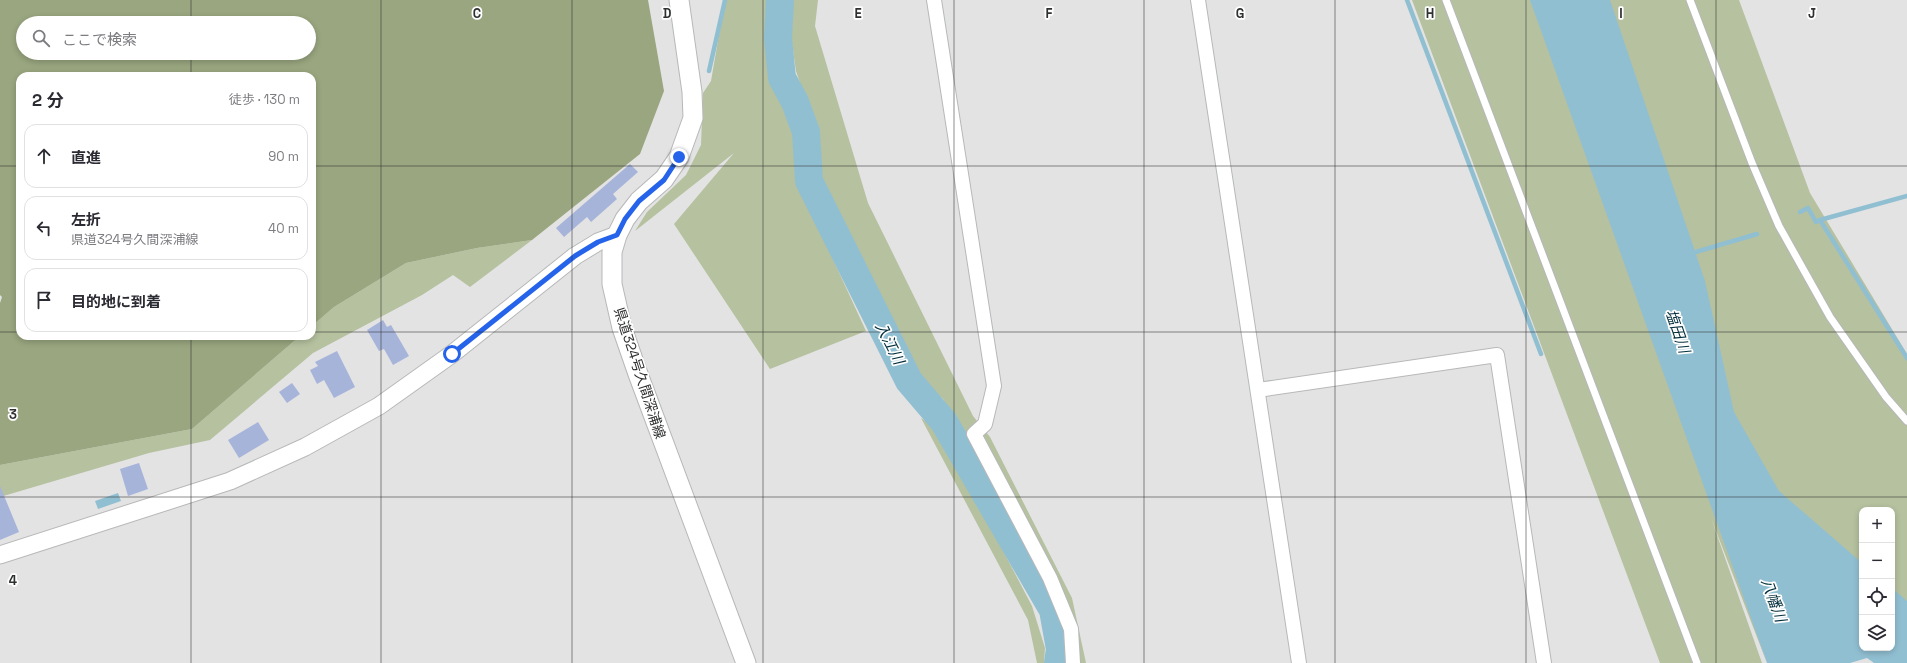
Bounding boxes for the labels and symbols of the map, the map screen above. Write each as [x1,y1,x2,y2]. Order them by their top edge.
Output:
text: C [473,5,481,22]
text: D [663,5,672,22]
text: E [854,5,862,22]
text: F [1046,5,1053,22]
text: G [1236,5,1244,22]
text: H [1426,5,1434,22]
text: I [1619,5,1623,22]
text: J [1808,5,1816,22]
route end [670,148,688,166]
street label: 県道324号久間深浦線 [610,305,670,441]
water label: 塩田川 [1662,307,1695,357]
water label: 入江川 [871,319,910,369]
route start [443,345,461,363]
text: 3 [9,406,17,423]
text: 4 [9,572,17,589]
water label: 八幡川 [1757,576,1791,626]

